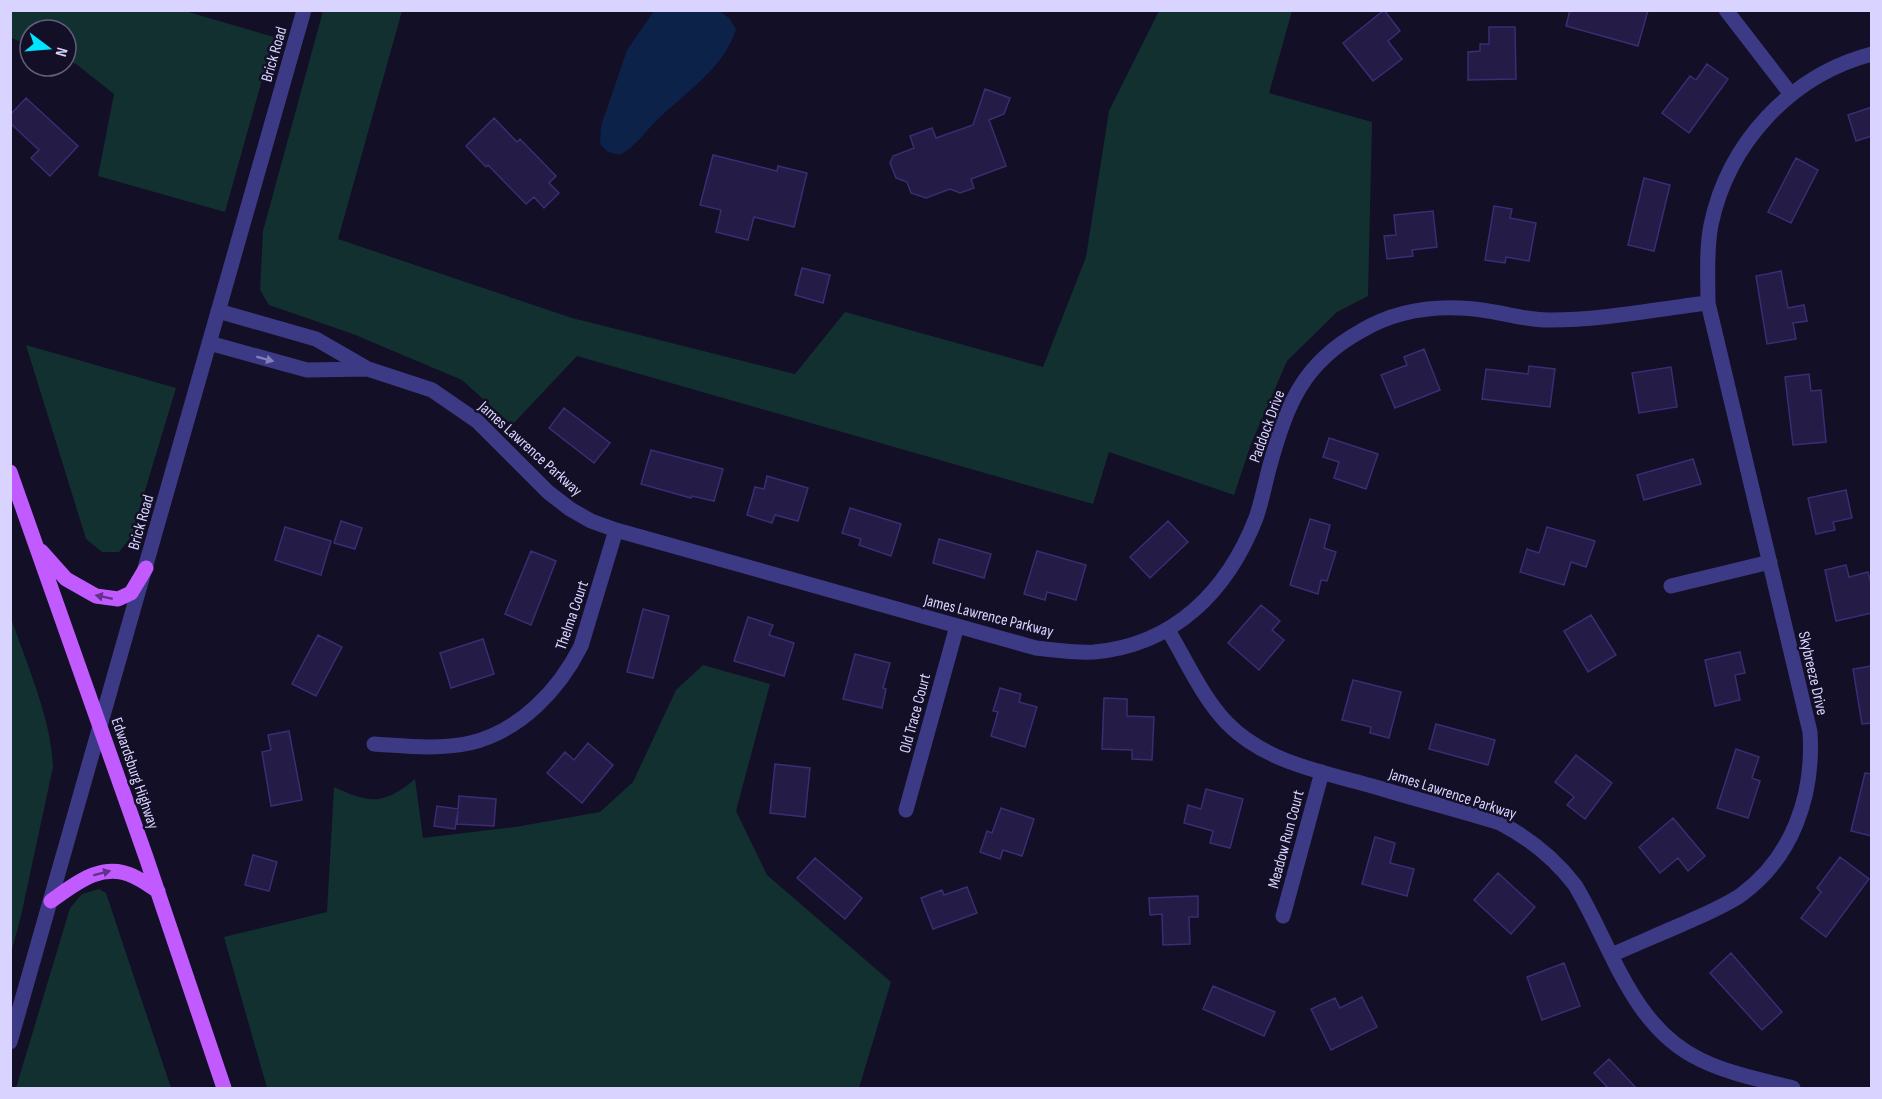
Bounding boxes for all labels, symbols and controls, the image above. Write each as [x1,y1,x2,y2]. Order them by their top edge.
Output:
north arrow [18,18,78,78]
street label: Brick Road [258,25,291,84]
text: N [51,45,71,58]
one-way arrow [256,354,275,364]
street label: Paddock Drive [1246,388,1289,465]
street label: James Lawrence Parkway [474,397,586,501]
street label: Brick Road [125,493,158,552]
street label: Thelma Court [552,578,593,653]
one-way arrow [94,591,113,601]
street label: James Lawrence Parkway [921,591,1055,642]
street label: Skybreeze Drive [1794,630,1831,717]
street label: Old Trace Court [896,671,935,755]
street label: Edwardsburg Highway [107,715,163,832]
street label: James Lawrence Parkway [1386,765,1519,824]
street label: Meadow Run Court [1264,788,1309,891]
one-way arrow [93,868,111,878]

